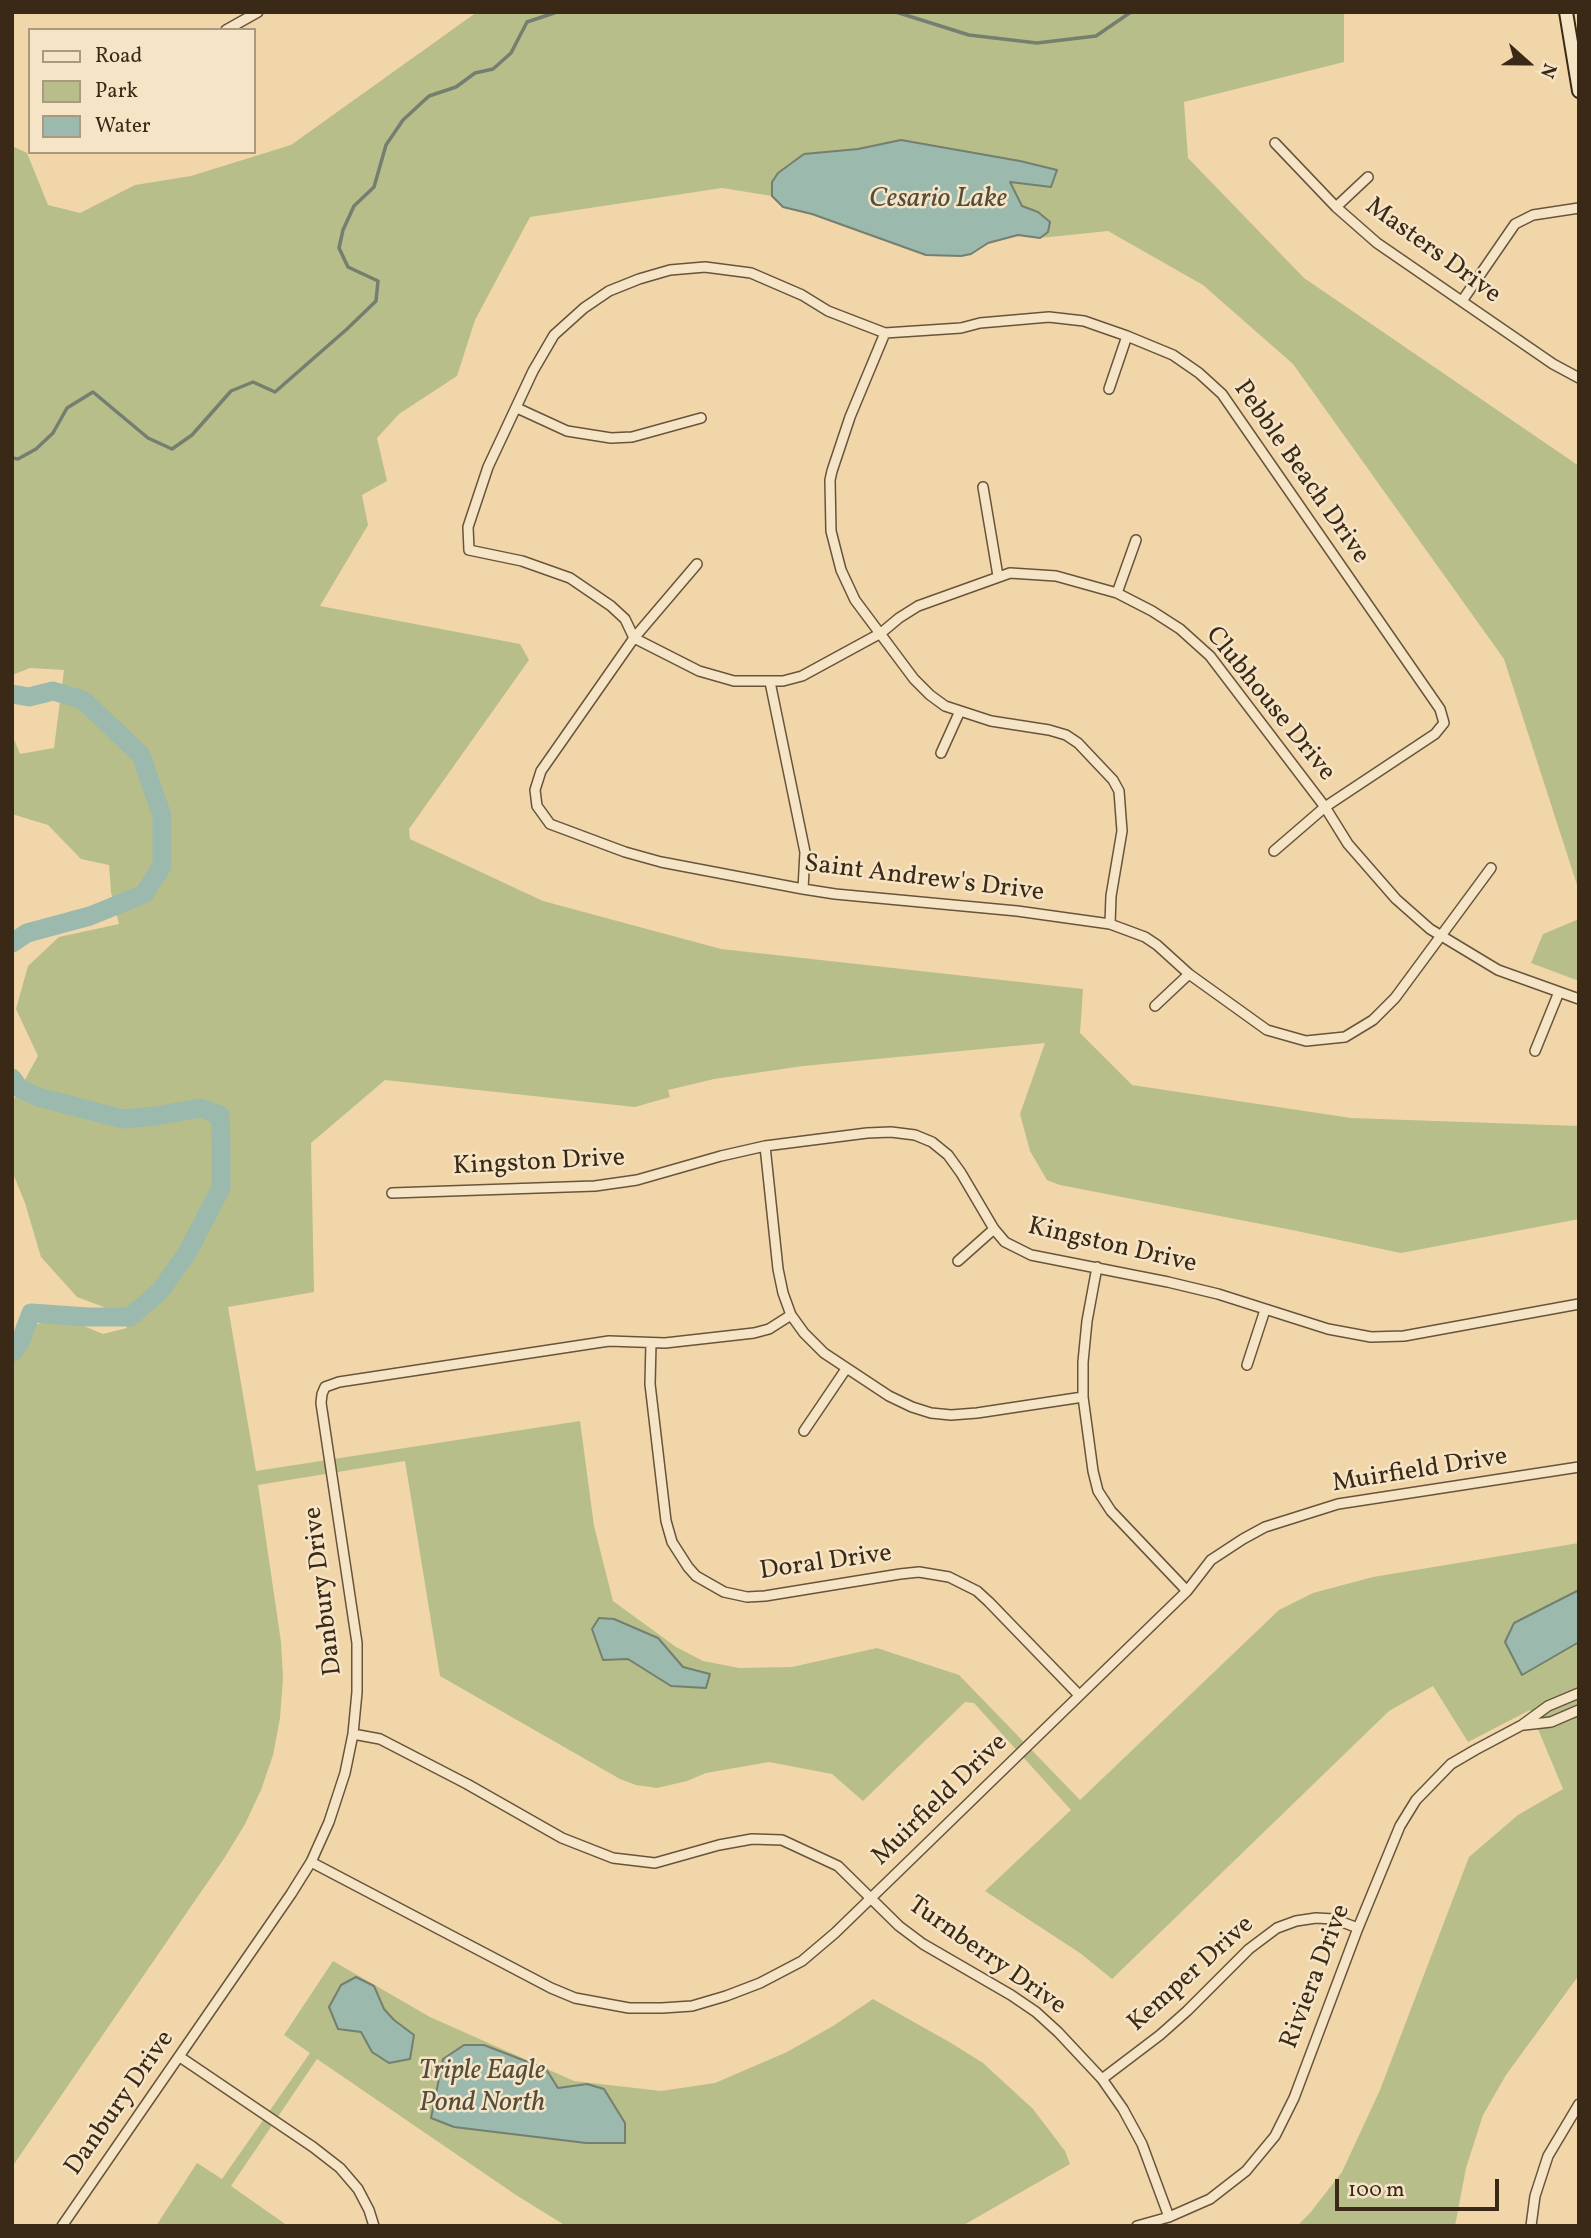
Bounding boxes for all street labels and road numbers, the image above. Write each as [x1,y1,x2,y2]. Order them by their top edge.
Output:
street label: Masters Drive [1358,192,1506,312]
street label: Pebble Beach Drive [1225,375,1375,571]
street label: Clubhouse Drive [1197,622,1341,788]
street label: Saint Andrew's Drive [802,850,1046,910]
street label: Kingston Drive [452,1144,626,1184]
street label: Kingston Drive [1025,1212,1199,1282]
street label: Muirfield Drive [1330,1443,1510,1501]
street label: Danbury Drive [299,1505,351,1677]
street label: Doral Drive [758,1539,894,1589]
street label: Muirfield Drive [867,1728,1015,1874]
street label: Turnberry Drive [901,1891,1071,2023]
street label: Riviera Drive [1275,1900,1359,2054]
street label: Kemper Drive [1123,1910,1261,2040]
street label: Danbury Drive [59,2025,183,2183]

